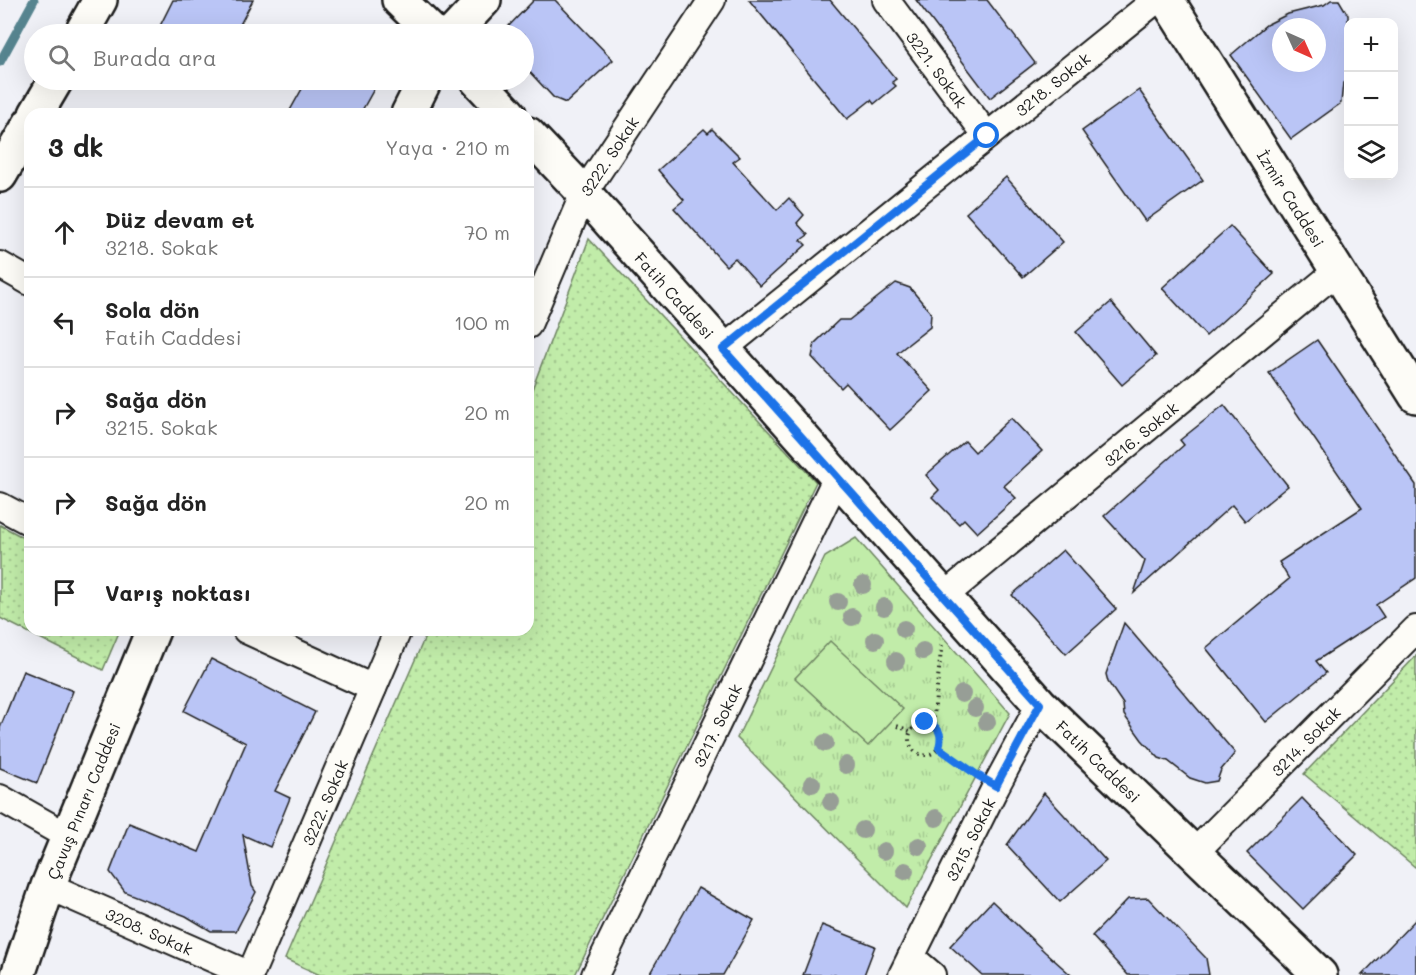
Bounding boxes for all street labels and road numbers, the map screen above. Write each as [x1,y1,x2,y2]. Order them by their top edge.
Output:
street label: 3221. Sokak [902,27,972,111]
street label: 3218. Sokak [1011,47,1094,120]
street label: 3222. Sokak [575,112,643,200]
street label: İzmir Caddesi [1253,145,1330,251]
street label: Fatih Caddesi [631,247,719,343]
street label: 3216. Sokak [1099,397,1182,470]
street label: 3217. Sokak [687,680,746,770]
street label: 3214. Sokak [1266,701,1344,780]
street label: Fatih Caddesi [1052,715,1145,806]
street label: Çavuş Pınarı Caddesi [41,719,124,882]
street label: 3222. Sokak [296,756,352,848]
street label: 3215. Sokak [940,794,999,884]
street label: 3208. Sokak [103,902,196,959]

